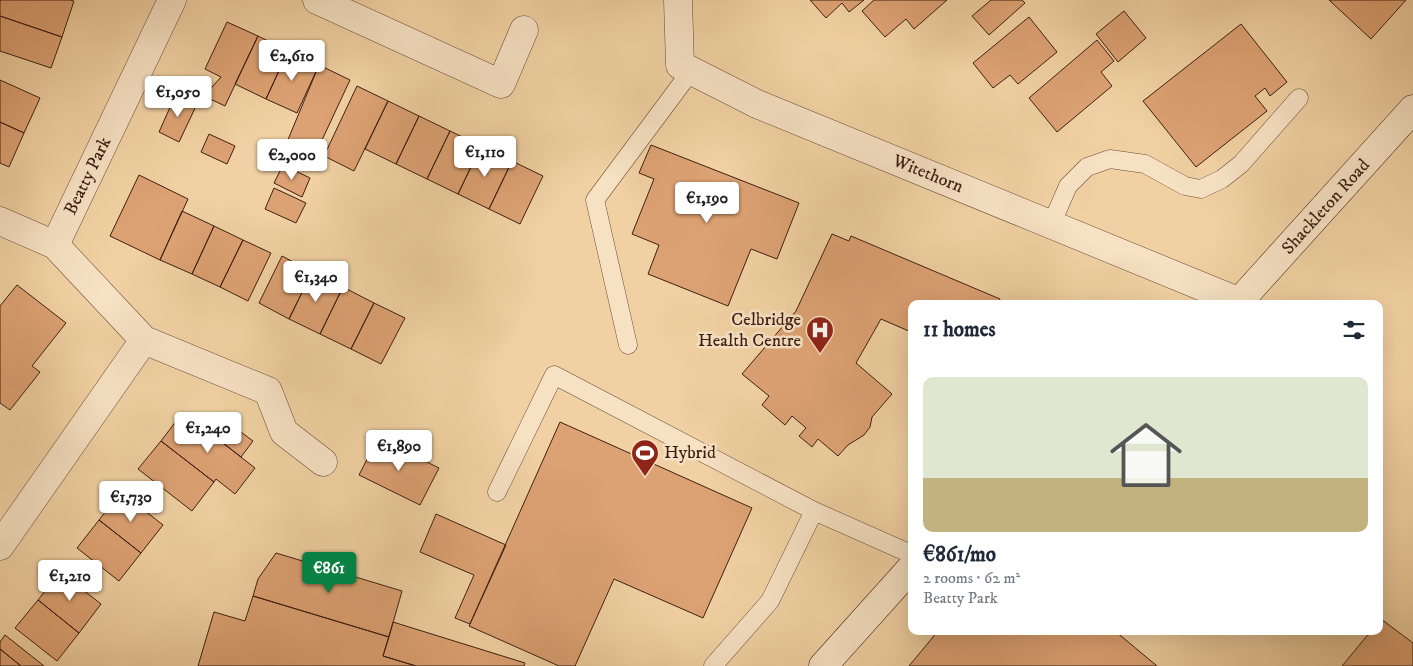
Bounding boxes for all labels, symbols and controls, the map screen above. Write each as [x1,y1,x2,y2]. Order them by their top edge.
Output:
pin: €2,610 [251,39,333,82]
text: €2,610 [270,46,314,66]
pin: €1,050 [137,76,219,118]
text: €1,050 [156,82,200,102]
street label: Beatty Park [60,133,116,219]
pin: €1,110 [444,136,526,178]
pin: €2,000 [251,138,333,181]
text: €1,110 [465,142,505,162]
text: €2,000 [268,145,316,165]
street label: Witethorn [889,150,967,198]
street label: Shackleton Road [1277,155,1375,259]
pin: €1,190 [666,182,748,224]
text: €1,190 [686,188,728,208]
pin: €1,340 [275,260,357,303]
text: €1,340 [294,267,338,287]
place label: Celbridge Health Centre [698,309,801,352]
hospital icon: Celbridge Health Centre [805,315,835,354]
icon: filters [1340,316,1368,344]
text: 11 homes [923,317,996,343]
icon: home [1101,410,1191,500]
pin: €1,240 [167,412,249,454]
text: €1,240 [185,418,231,438]
pin: €1,890 [358,430,440,472]
text: €1,890 [377,436,421,456]
sports icon: Hybrid [630,438,660,477]
place label: Hybrid [664,442,716,464]
pin: €1,730 [90,480,172,523]
text: €1,730 [110,487,152,507]
text: €861/mo [923,542,996,568]
pin: €861 [299,552,359,594]
text: €861 [313,558,345,578]
pin: €1,210 [29,560,111,602]
text: €1,210 [49,566,91,586]
text: 2 rooms · 62 m² [923,568,1020,588]
text: Beatty Park [923,588,998,608]

